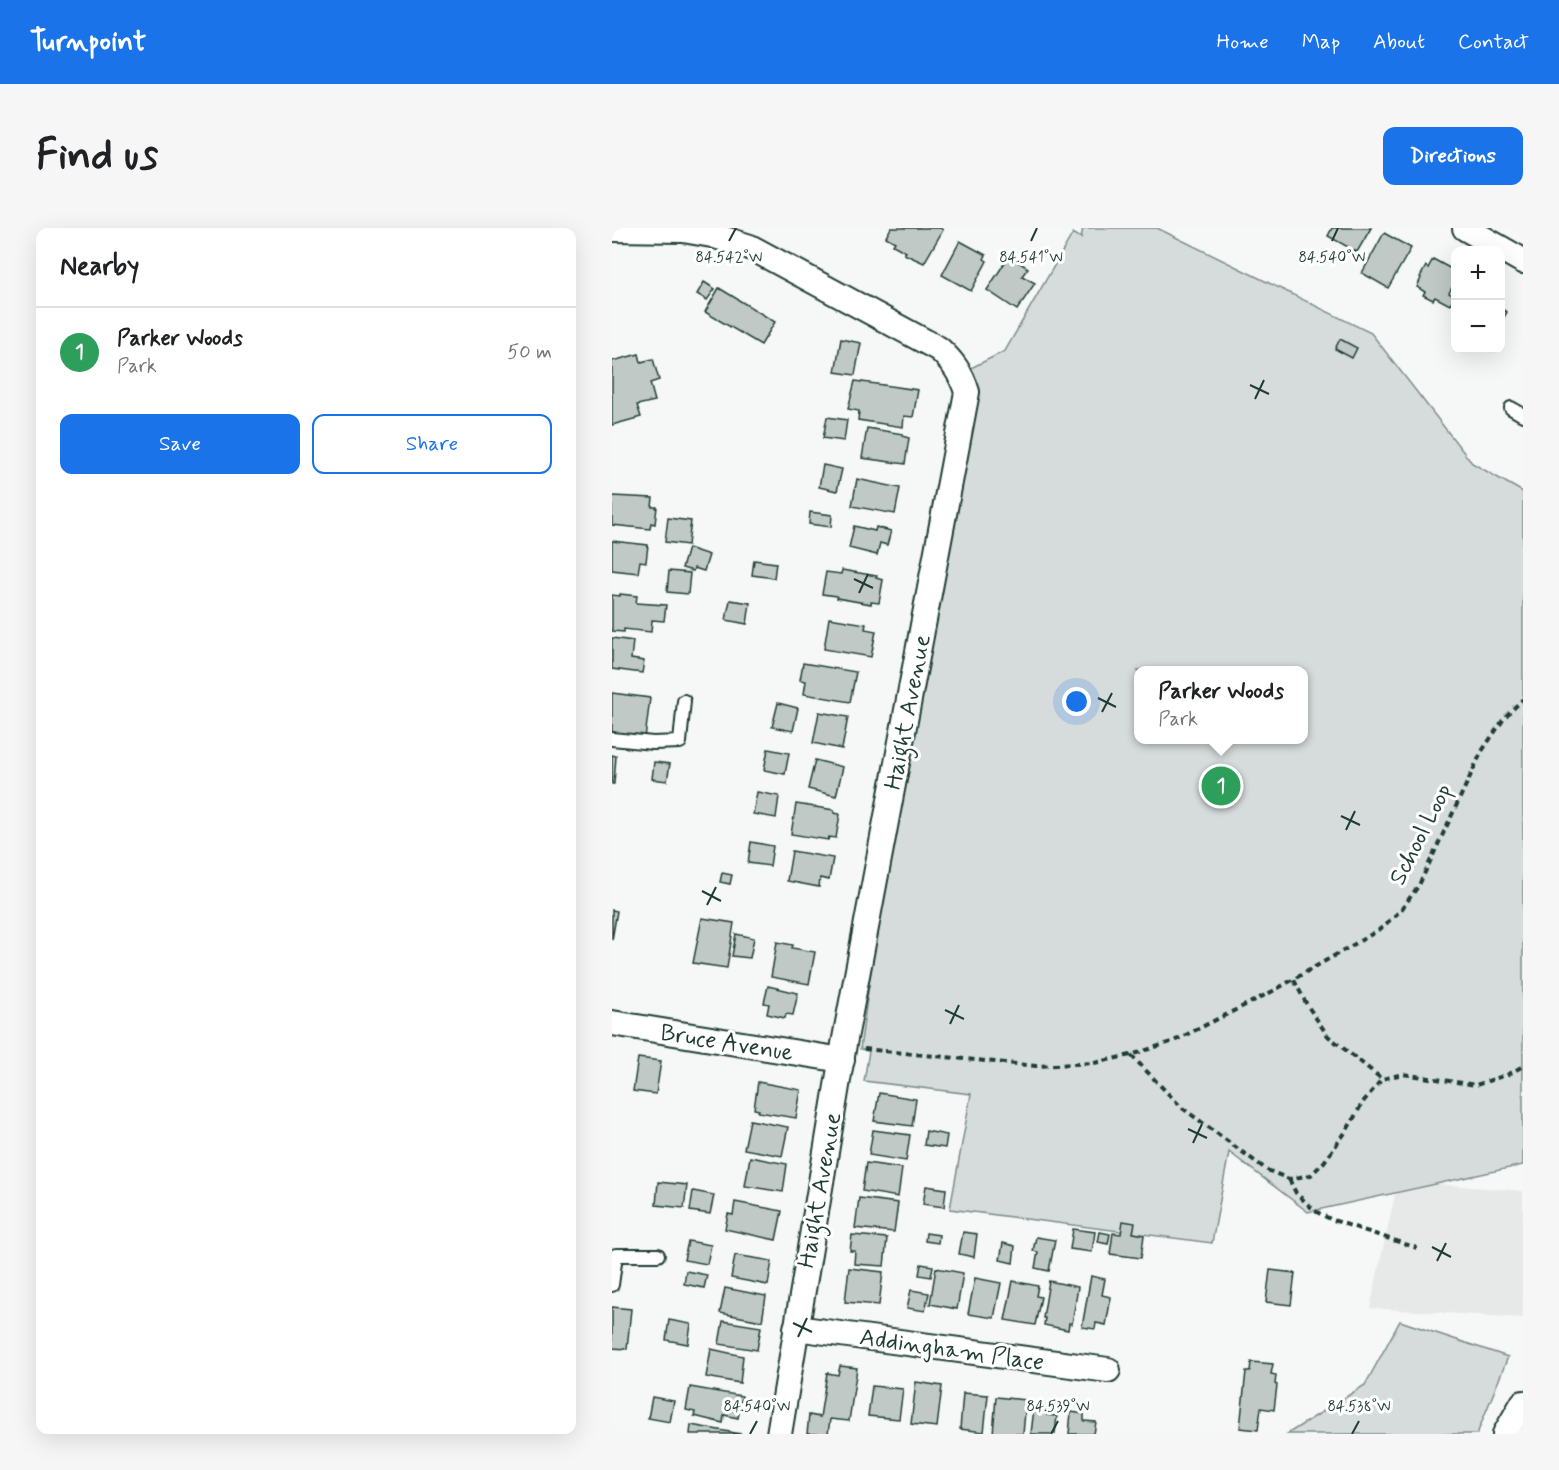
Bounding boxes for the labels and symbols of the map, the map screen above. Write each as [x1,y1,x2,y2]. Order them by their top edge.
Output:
text: 84.542°W [696,248,762,268]
text: 84.541°W [999,248,1063,268]
text: 84.540°W [1299,248,1365,268]
street label: Haight Avenue [878,632,942,793]
your location [1062,687,1091,716]
pin: 1 [1202,764,1240,808]
street label: School Loop [1383,779,1460,891]
street label: Bruce Avenue [658,1018,795,1069]
street label: Haight Avenue [792,1110,852,1271]
street label: Addingham Place [858,1322,1046,1379]
text: 84.540°W [724,1397,790,1417]
text: 84.539°W [1026,1397,1090,1417]
text: 84.538°W [1327,1397,1391,1417]

